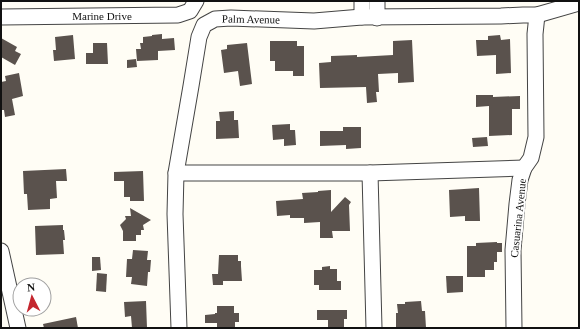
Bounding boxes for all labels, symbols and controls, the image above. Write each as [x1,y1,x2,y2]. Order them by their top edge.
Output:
street label: Marine Drive [72,10,132,22]
street label: Palm Avenue [222,12,280,26]
street label: Casuarina Avenue [508,178,528,258]
north arrow [12,277,52,317]
text: N [26,281,36,293]

